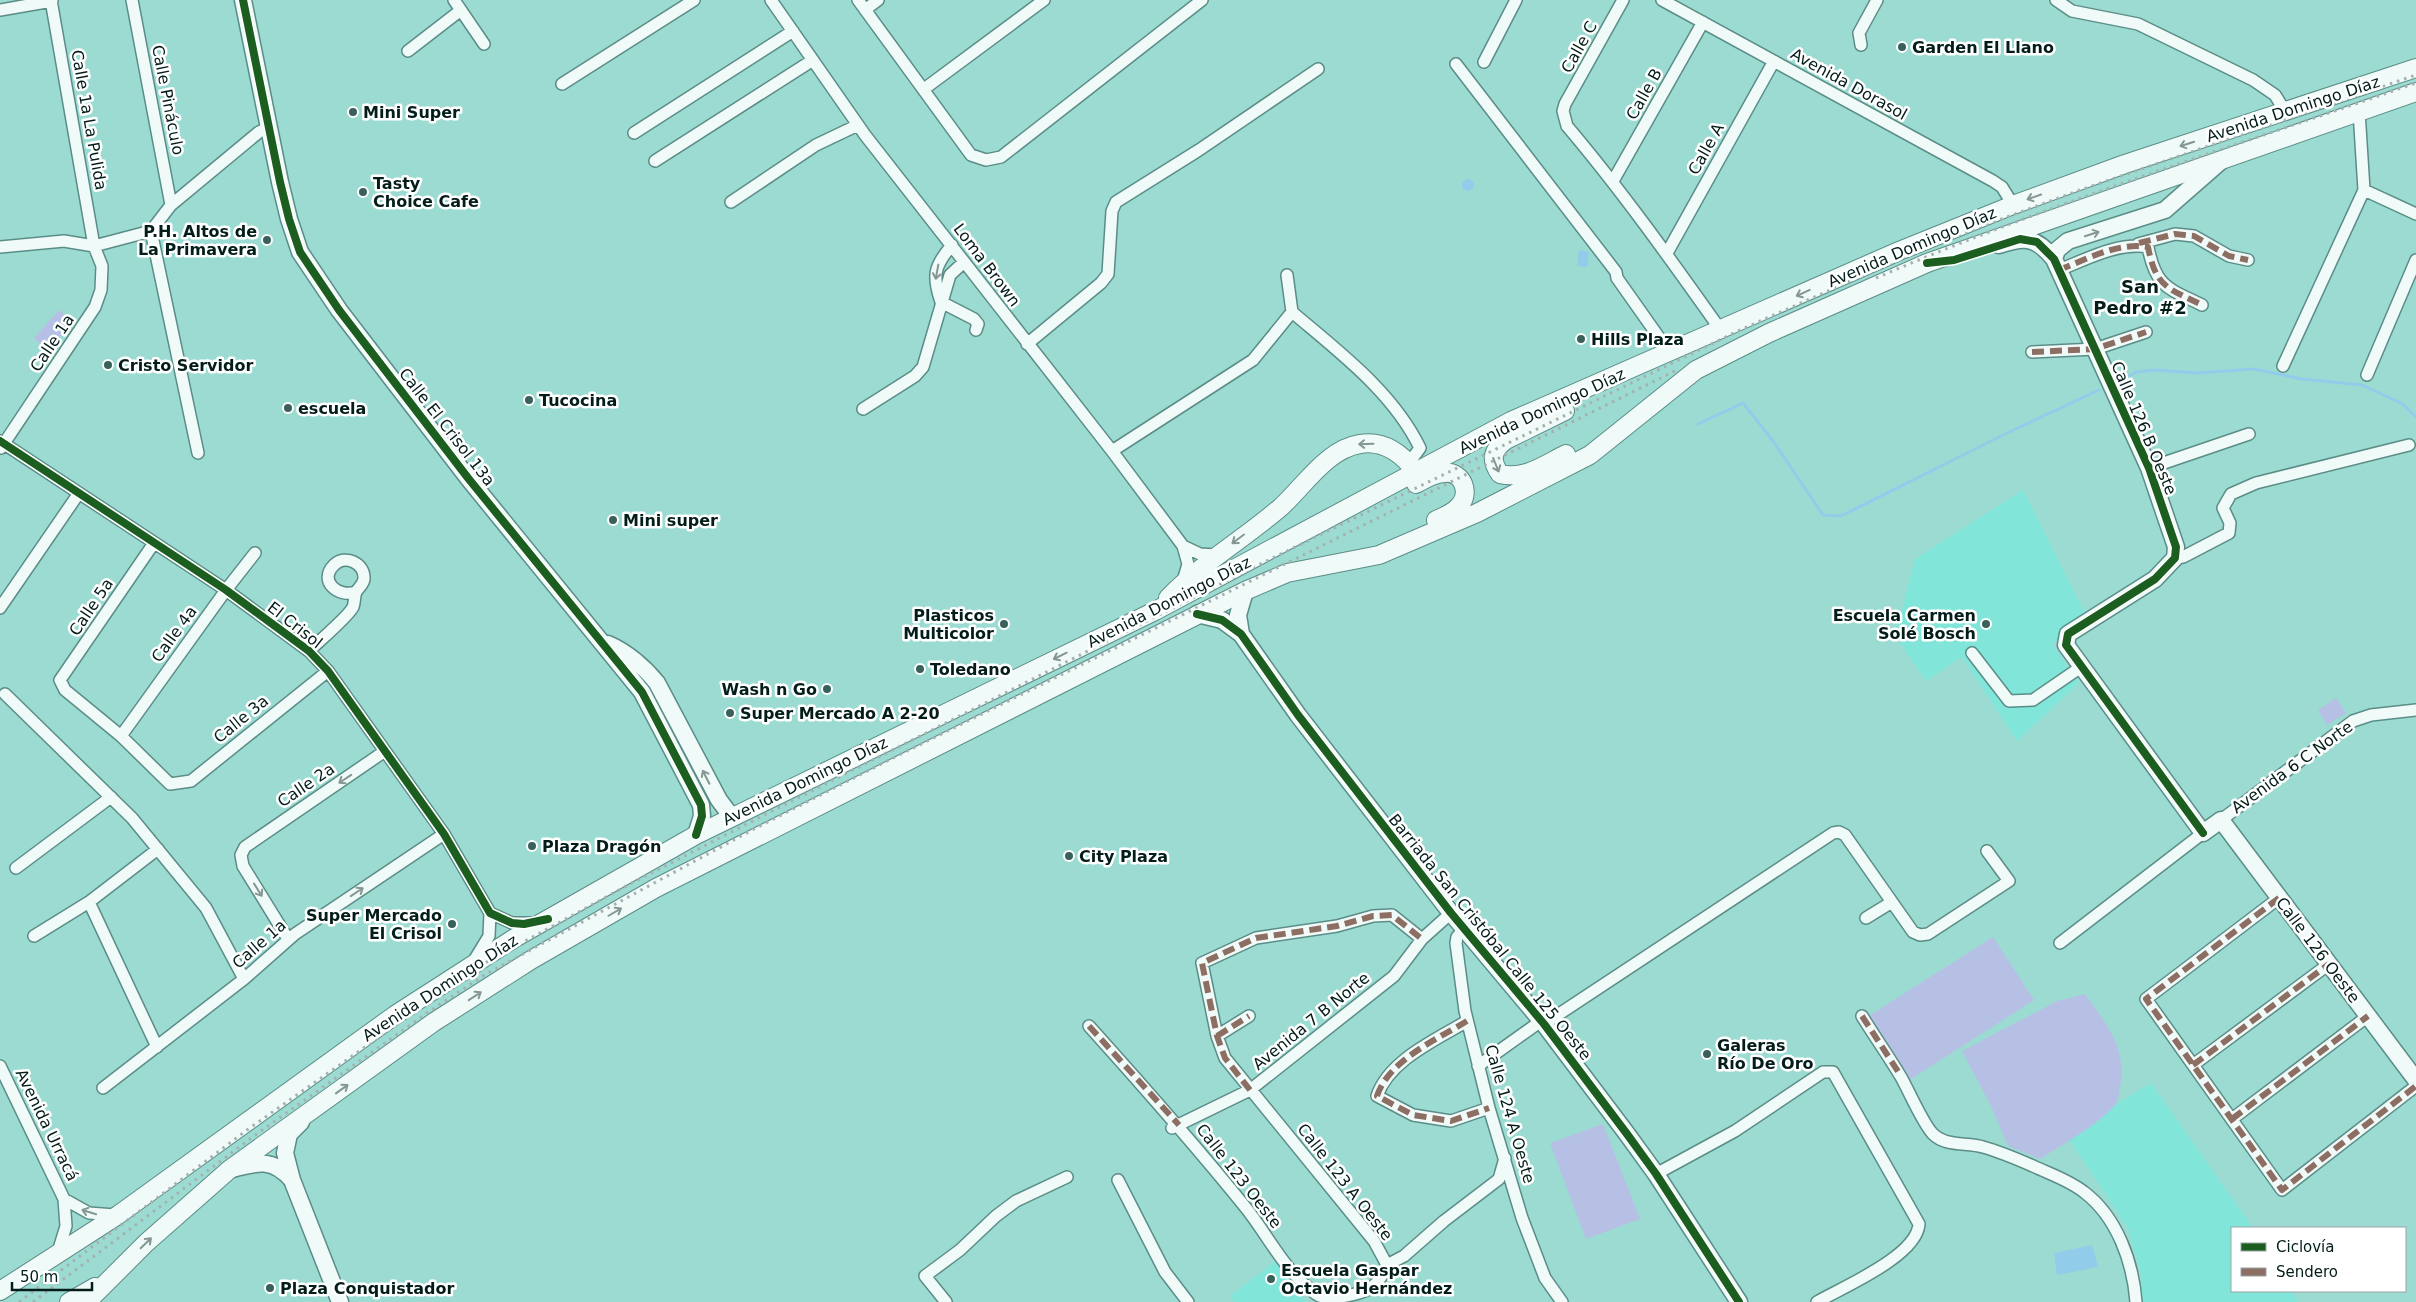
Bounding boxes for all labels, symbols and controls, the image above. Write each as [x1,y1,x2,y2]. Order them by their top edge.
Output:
street label: Calle C [1557,18,1601,76]
place label: Garden El Llano [1912,38,2054,57]
marker: Garden El Llano [1896,41,1908,53]
street label: Calle Pináculo [148,43,188,157]
street label: Avenida Dorasol [1788,44,1910,124]
street label: Calle 1a La Pulida [67,48,111,192]
street label: Calle B [1622,65,1666,123]
street label: Avenida Domingo Díaz [2204,72,2382,146]
place label: Mini Super [363,103,460,122]
marker: Mini Super [347,106,359,118]
street label: Calle A [1684,120,1728,178]
one-way arrow [2179,139,2195,149]
place label: Tasty Choice Cafe [373,174,479,211]
marker: Tasty Choice Cafe [357,186,369,198]
one-way arrow [2026,193,2042,202]
street label: Avenida Domingo Díaz [1825,203,1999,291]
street label: Loma Brown [950,220,1024,310]
place label: P.H. Altos de La Primavera [138,222,257,259]
one-way arrow [2084,228,2100,238]
marker: P.H. Altos de La Primavera [261,234,273,246]
one-way arrow [931,263,941,279]
district label: San Pedro #2 [2093,276,2187,318]
one-way arrow [1796,288,1811,298]
street label: Calle 1a [26,311,78,375]
place label: Hills Plaza [1591,330,1684,349]
marker: Hills Plaza [1575,333,1587,345]
place label: Cristo Servidor [118,356,253,375]
street label: Calle 126 B Oeste [2107,358,2181,498]
marker: Cristo Servidor [102,359,114,371]
street label: Calle El Crisol 13a [395,364,499,490]
street label: Avenida Domingo Díaz [1456,364,1628,458]
place label: Tucocina [539,391,617,410]
marker: Tucocina [523,394,535,406]
place label: escuela [298,399,366,418]
marker: escuela [282,402,294,414]
one-way arrow [1358,440,1374,449]
one-way arrow [1492,458,1501,473]
place label: Mini super [623,511,718,530]
marker: Mini super [607,514,619,526]
one-way arrow [1232,534,1245,545]
street label: Avenida Domingo Díaz [1084,552,1254,652]
street label: Calle 5a [65,575,117,639]
street label: El Crisol [264,598,326,652]
street label: Calle 4a [147,602,201,666]
place label: Plasticos Multicolor [903,606,994,643]
place label: Escuela Carmen Solé Bosch [1833,606,1976,643]
marker: Plasticos Multicolor [998,618,1010,630]
marker: Escuela Carmen Solé Bosch [1980,618,1992,630]
one-way arrow [1053,652,1068,661]
place label: Toledano [930,660,1011,679]
marker: Toledano [914,663,926,675]
place label: Wash n Go [722,680,817,699]
marker: Wash n Go [821,683,833,695]
street label: Calle 3a [210,691,272,747]
place label: Super Mercado A 2-20 [740,704,940,723]
marker: Super Mercado A 2-20 [724,707,736,719]
street label: Avenida 6 C Norte [2228,717,2356,817]
street label: Avenida Domingo Díaz [719,733,891,829]
street label: Calle 2a [274,759,338,811]
one-way arrow [701,770,710,785]
one-way arrow [338,774,352,784]
street label: Barriada San Cristóbal Calle 125 Oeste [1385,810,1595,1064]
place label: Plaza Dragón [542,837,662,856]
marker: Plaza Dragón [526,840,538,852]
place label: City Plaza [1079,847,1168,866]
marker: City Plaza [1063,850,1075,862]
one-way arrow [253,882,263,896]
one-way arrow [350,887,364,897]
street label: Calle 126 Oeste [2272,893,2364,1007]
place label: Super Mercado El Crisol [306,906,442,943]
one-way arrow [607,907,622,917]
street label: Calle 1a [228,916,290,972]
marker: Super Mercado El Crisol [446,918,458,930]
street label: Avenida Domingo Díaz [359,931,521,1045]
street label: Avenida 7 B Norte [1249,968,1373,1074]
one-way arrow [468,990,482,1000]
place label: Galeras Río De Oro [1717,1036,1814,1073]
street label: Calle 124 A Oeste [1481,1042,1539,1186]
marker: Galeras Río De Oro [1701,1048,1713,1060]
street label: Avenida Urracá [12,1066,82,1184]
one-way arrow [335,1084,349,1094]
street label: Calle 123 Oeste [1192,1120,1286,1232]
street label: Calle 123 A Oeste [1293,1120,1397,1244]
one-way arrow [82,1207,98,1217]
legend [2231,1227,2406,1292]
one-way arrow [140,1237,152,1249]
text: Ciclovía [2276,1238,2334,1256]
scale bar [12,1260,92,1292]
place label: Escuela Gaspar Octavio Hernández [1281,1261,1452,1298]
text: Sendero [2276,1263,2338,1281]
text: 50 m [20,1268,58,1286]
marker: Escuela Gaspar Octavio Hernández [1265,1273,1277,1285]
place label: Plaza Conquistador [280,1279,455,1298]
marker: Plaza Conquistador [264,1282,276,1294]

